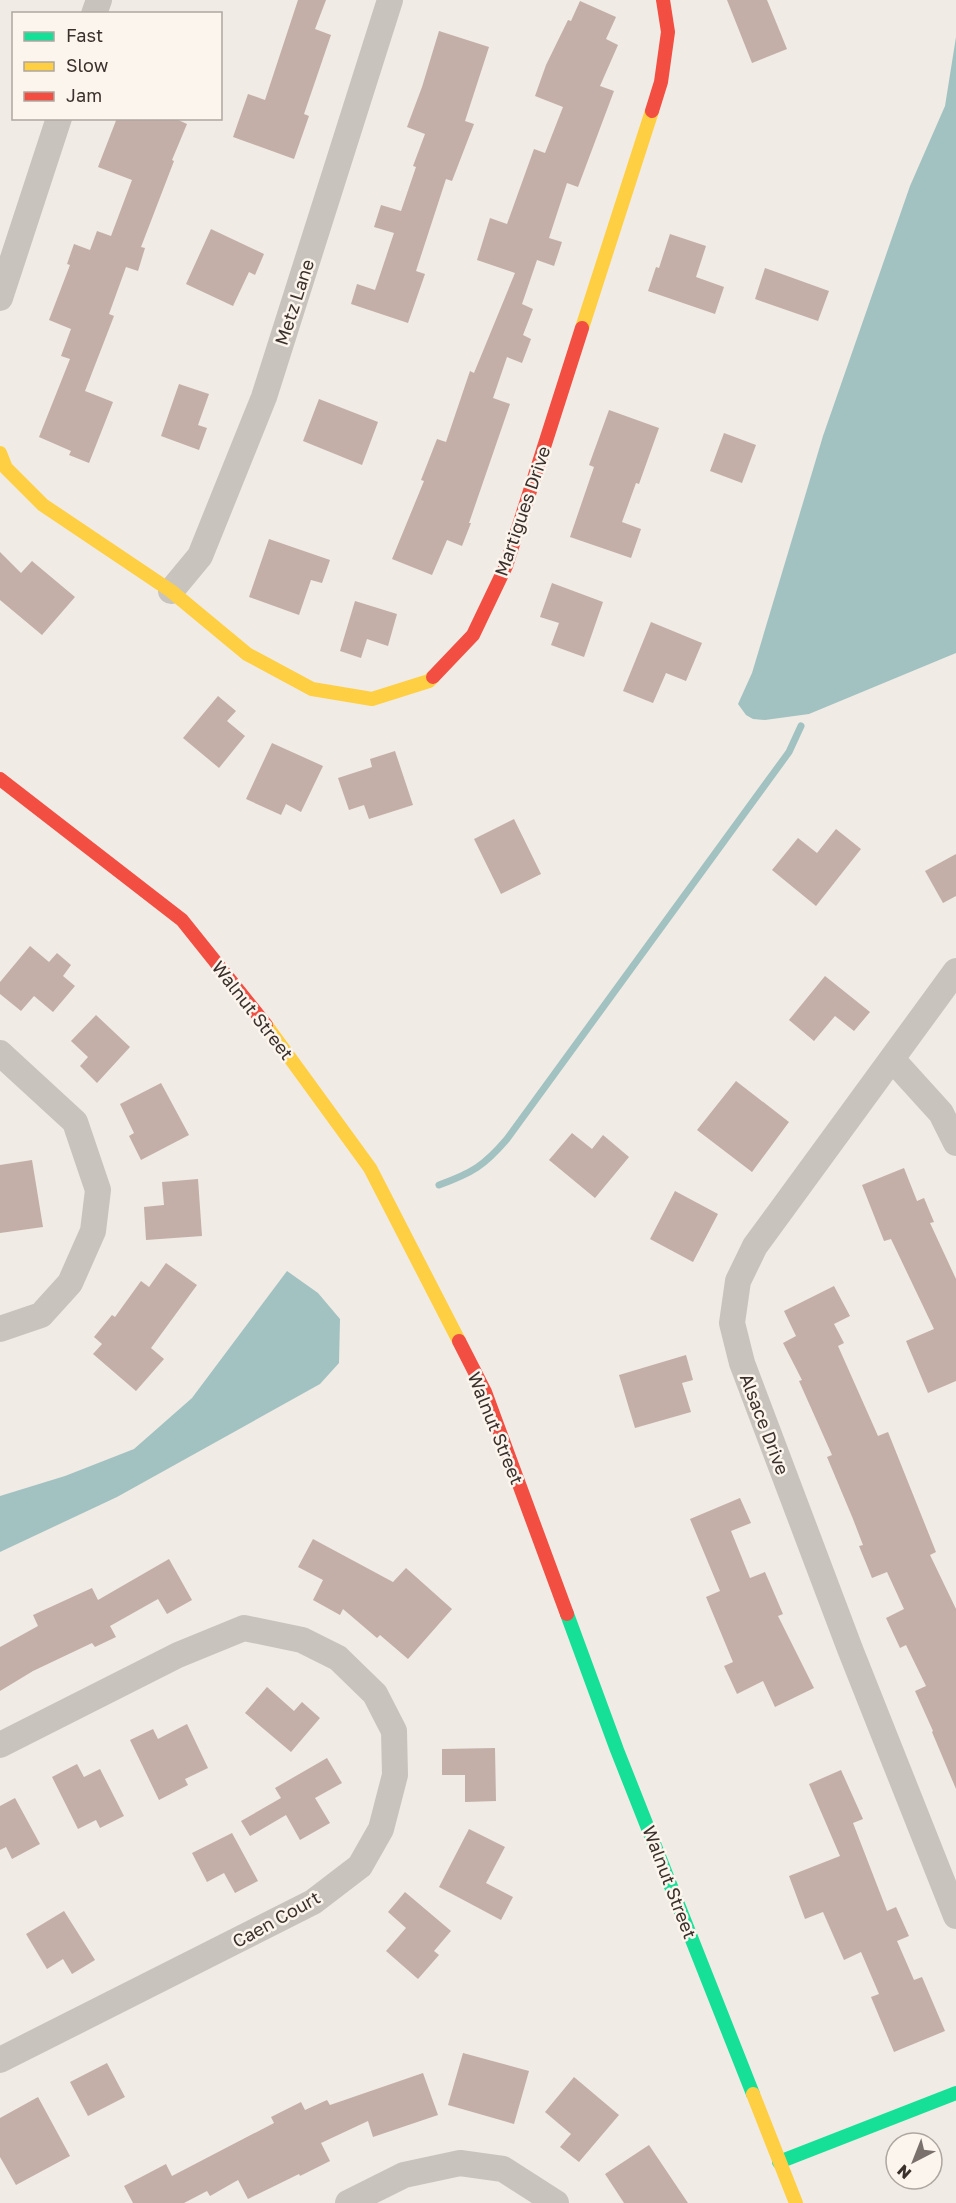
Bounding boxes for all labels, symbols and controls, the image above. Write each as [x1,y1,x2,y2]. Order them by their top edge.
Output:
legend [12,12,222,120]
text: Fast [66,24,103,46]
text: Slow [66,54,109,76]
text: Jam [66,84,102,106]
street label: Metz Lane [270,256,318,348]
street label: Martigues Drive [489,443,555,579]
street label: Walnut Street [208,956,298,1064]
street label: Walnut Street [463,1369,529,1487]
street label: Alsace Drive [736,1370,794,1478]
street label: Walnut Street [638,1822,702,1942]
street label: Caen Court [228,1886,324,1952]
north arrow [884,2131,944,2191]
text: N [893,2161,915,2184]

